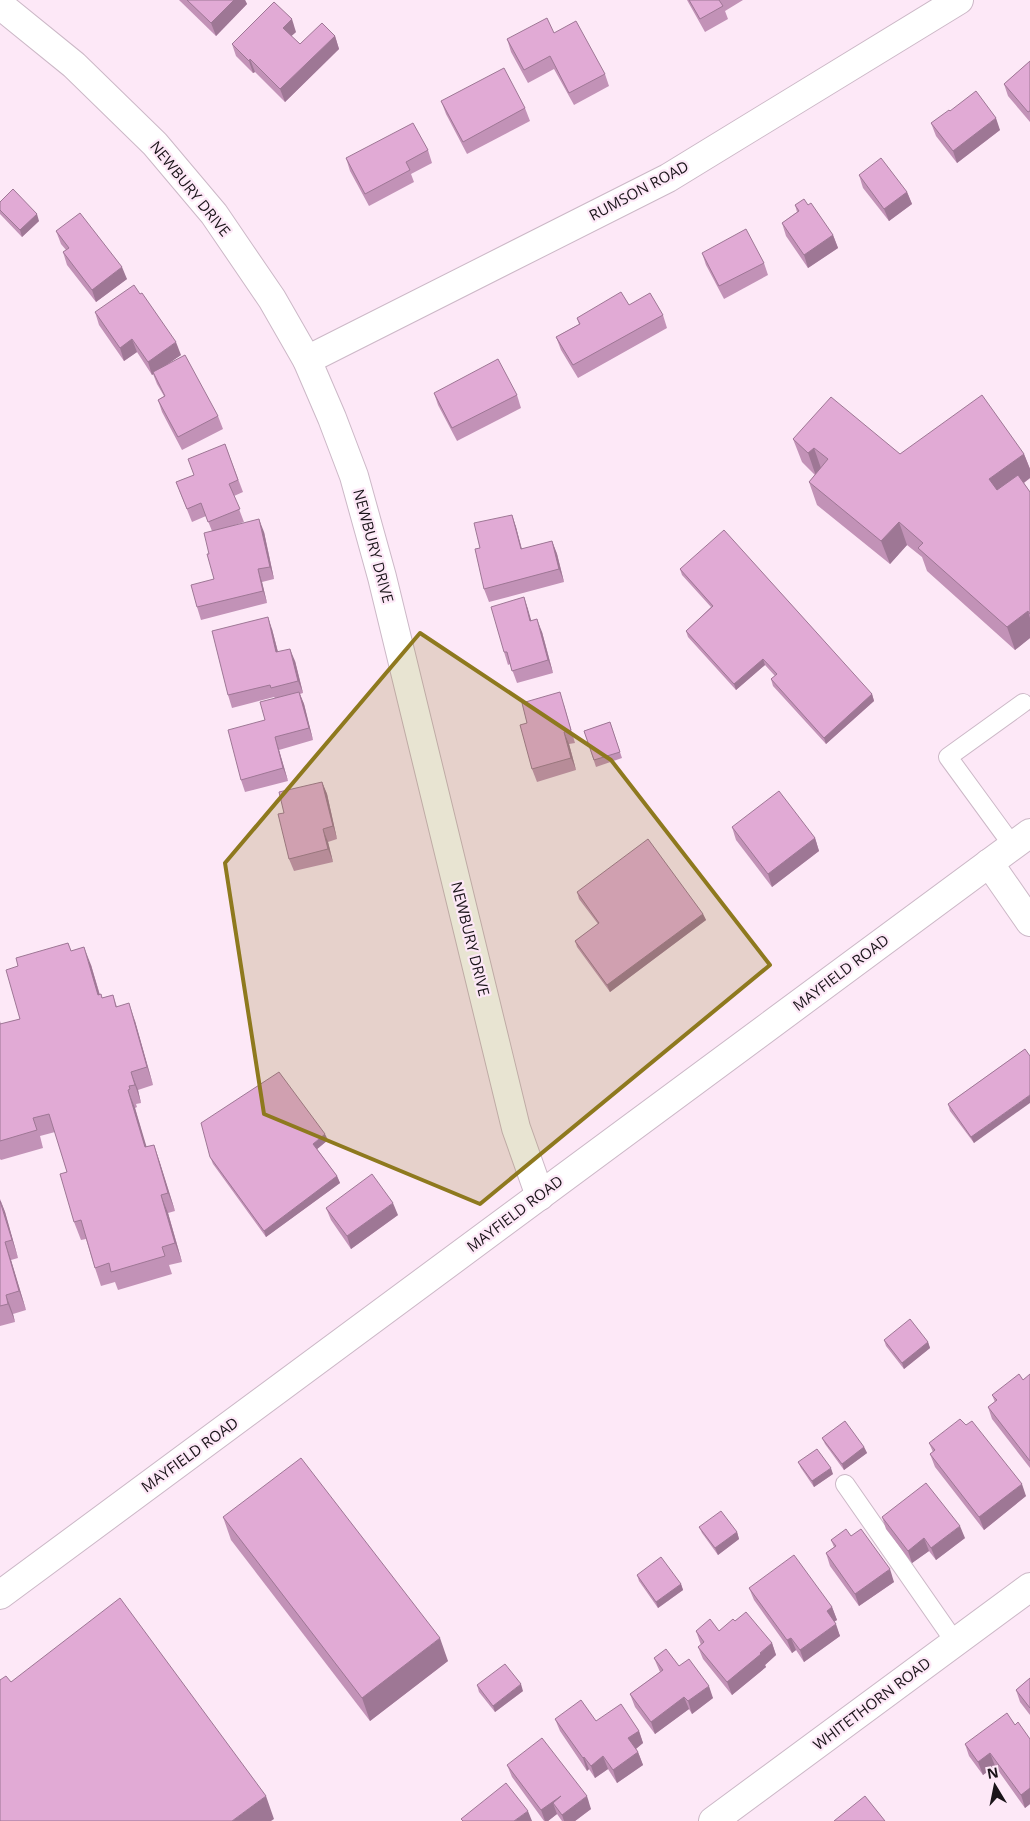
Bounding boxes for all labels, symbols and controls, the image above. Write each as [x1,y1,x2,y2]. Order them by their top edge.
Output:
street label: NEWBURY DRIVE [146,137,235,240]
street label: RUMSON ROAD [585,155,692,225]
street label: NEWBURY DRIVE [349,487,399,605]
street label: NEWBURY DRIVE [447,879,495,998]
street label: MAYFIELD ROAD [788,929,893,1015]
street label: MAYFIELD ROAD [462,1170,567,1256]
street label: MAYFIELD ROAD [137,1412,242,1496]
street label: WHITETHORN ROAD [809,1652,934,1754]
north arrow [970,1761,1020,1811]
text: N [985,1762,1000,1783]

